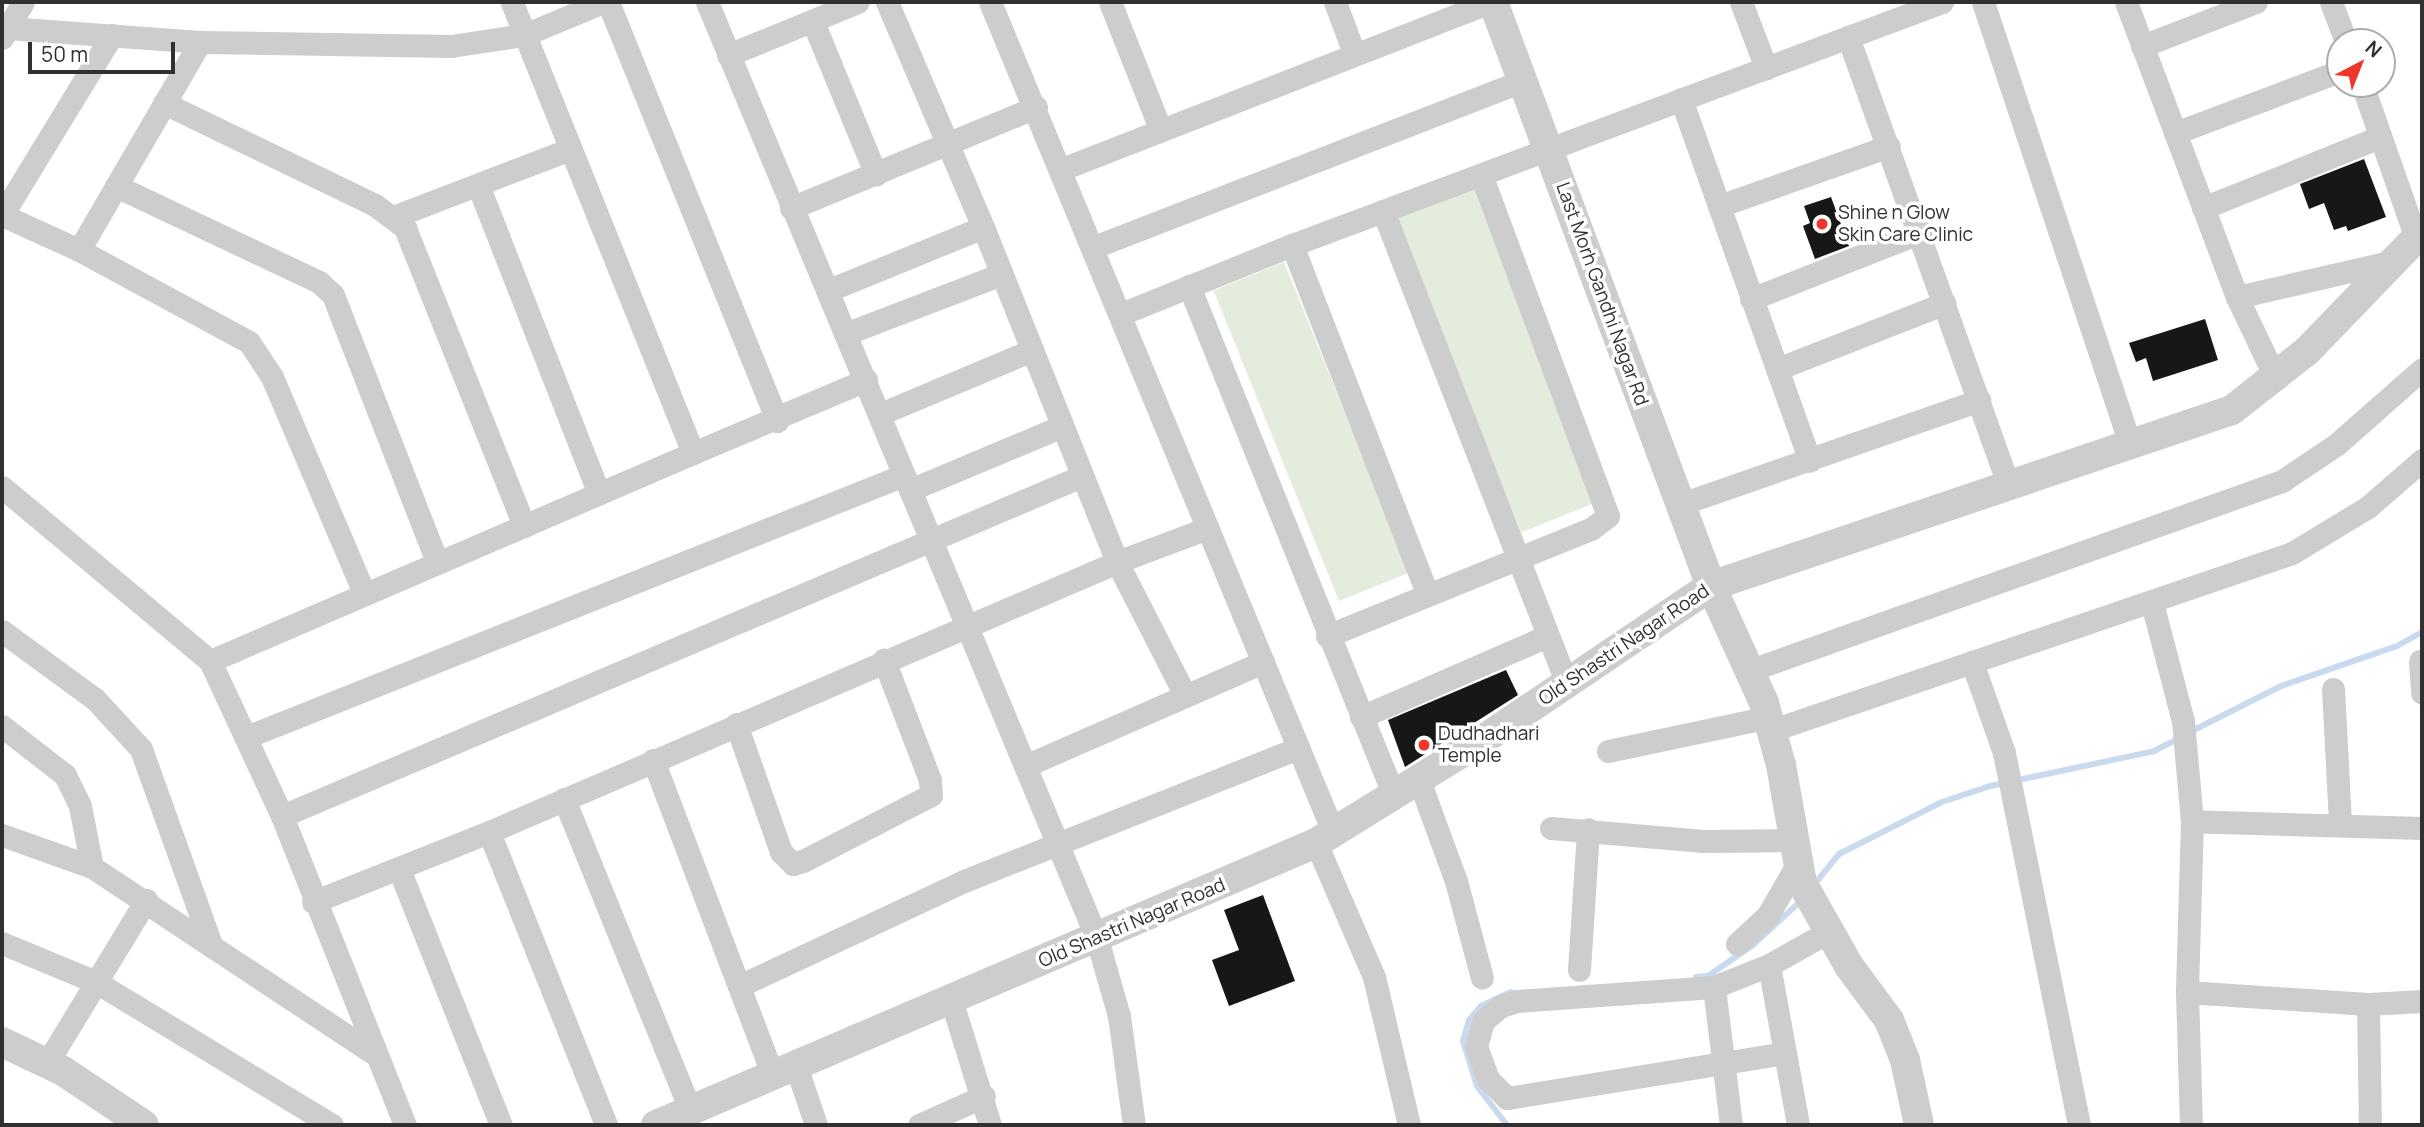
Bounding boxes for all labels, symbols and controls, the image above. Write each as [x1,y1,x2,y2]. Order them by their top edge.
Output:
scale bar [32,28,178,72]
north arrow [2326,28,2396,98]
text: N [2360,35,2387,63]
text: 50 m [41,40,88,68]
street label: Last Morh Gandhi Nagar Rd [1551,179,1653,409]
place label: Shine n Glow Skin Care Clinic [1838,202,1973,246]
marker: Shine n Glow Skin Care Clinic [1812,214,1832,234]
street label: Old Shastri Nagar Road [1535,579,1713,711]
place label: Dudhadhari Temple [1438,723,1540,767]
marker: Dudhadhari Temple [1416,737,1432,753]
street label: Old Shastri Nagar Road [1035,873,1229,973]

